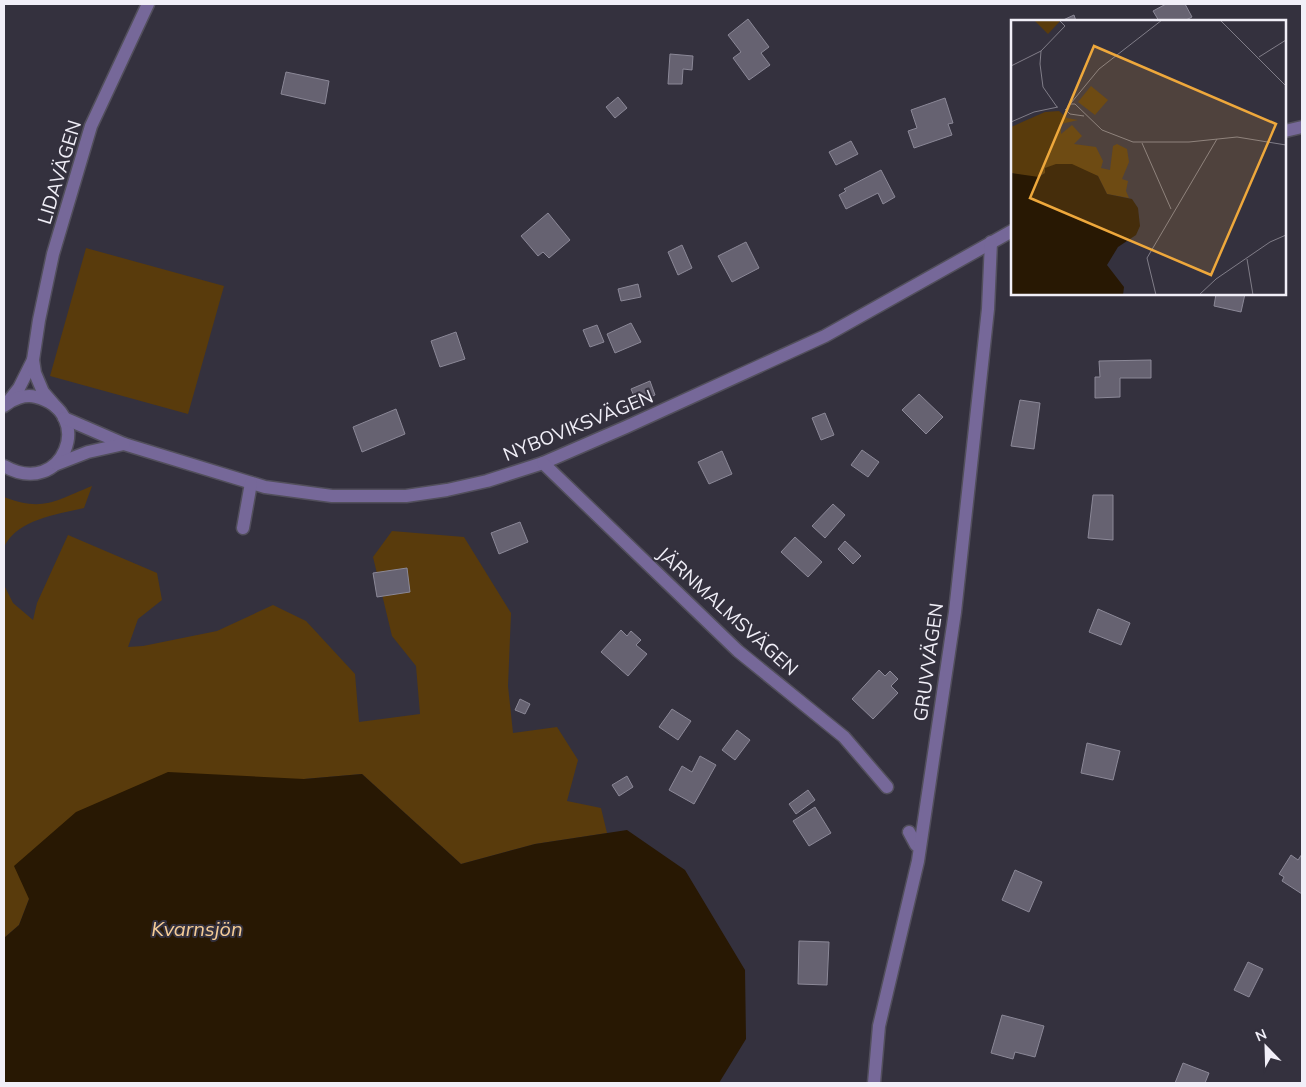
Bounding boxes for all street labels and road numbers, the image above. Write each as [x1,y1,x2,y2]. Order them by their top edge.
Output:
street label: LIDAVÄGEN [32,117,86,227]
street label: NYBOVIKSVÄGEN [499,384,657,466]
street label: JÄRNMALMSVÄGEN [653,541,803,681]
street label: GRUVVÄGEN [908,601,948,723]

